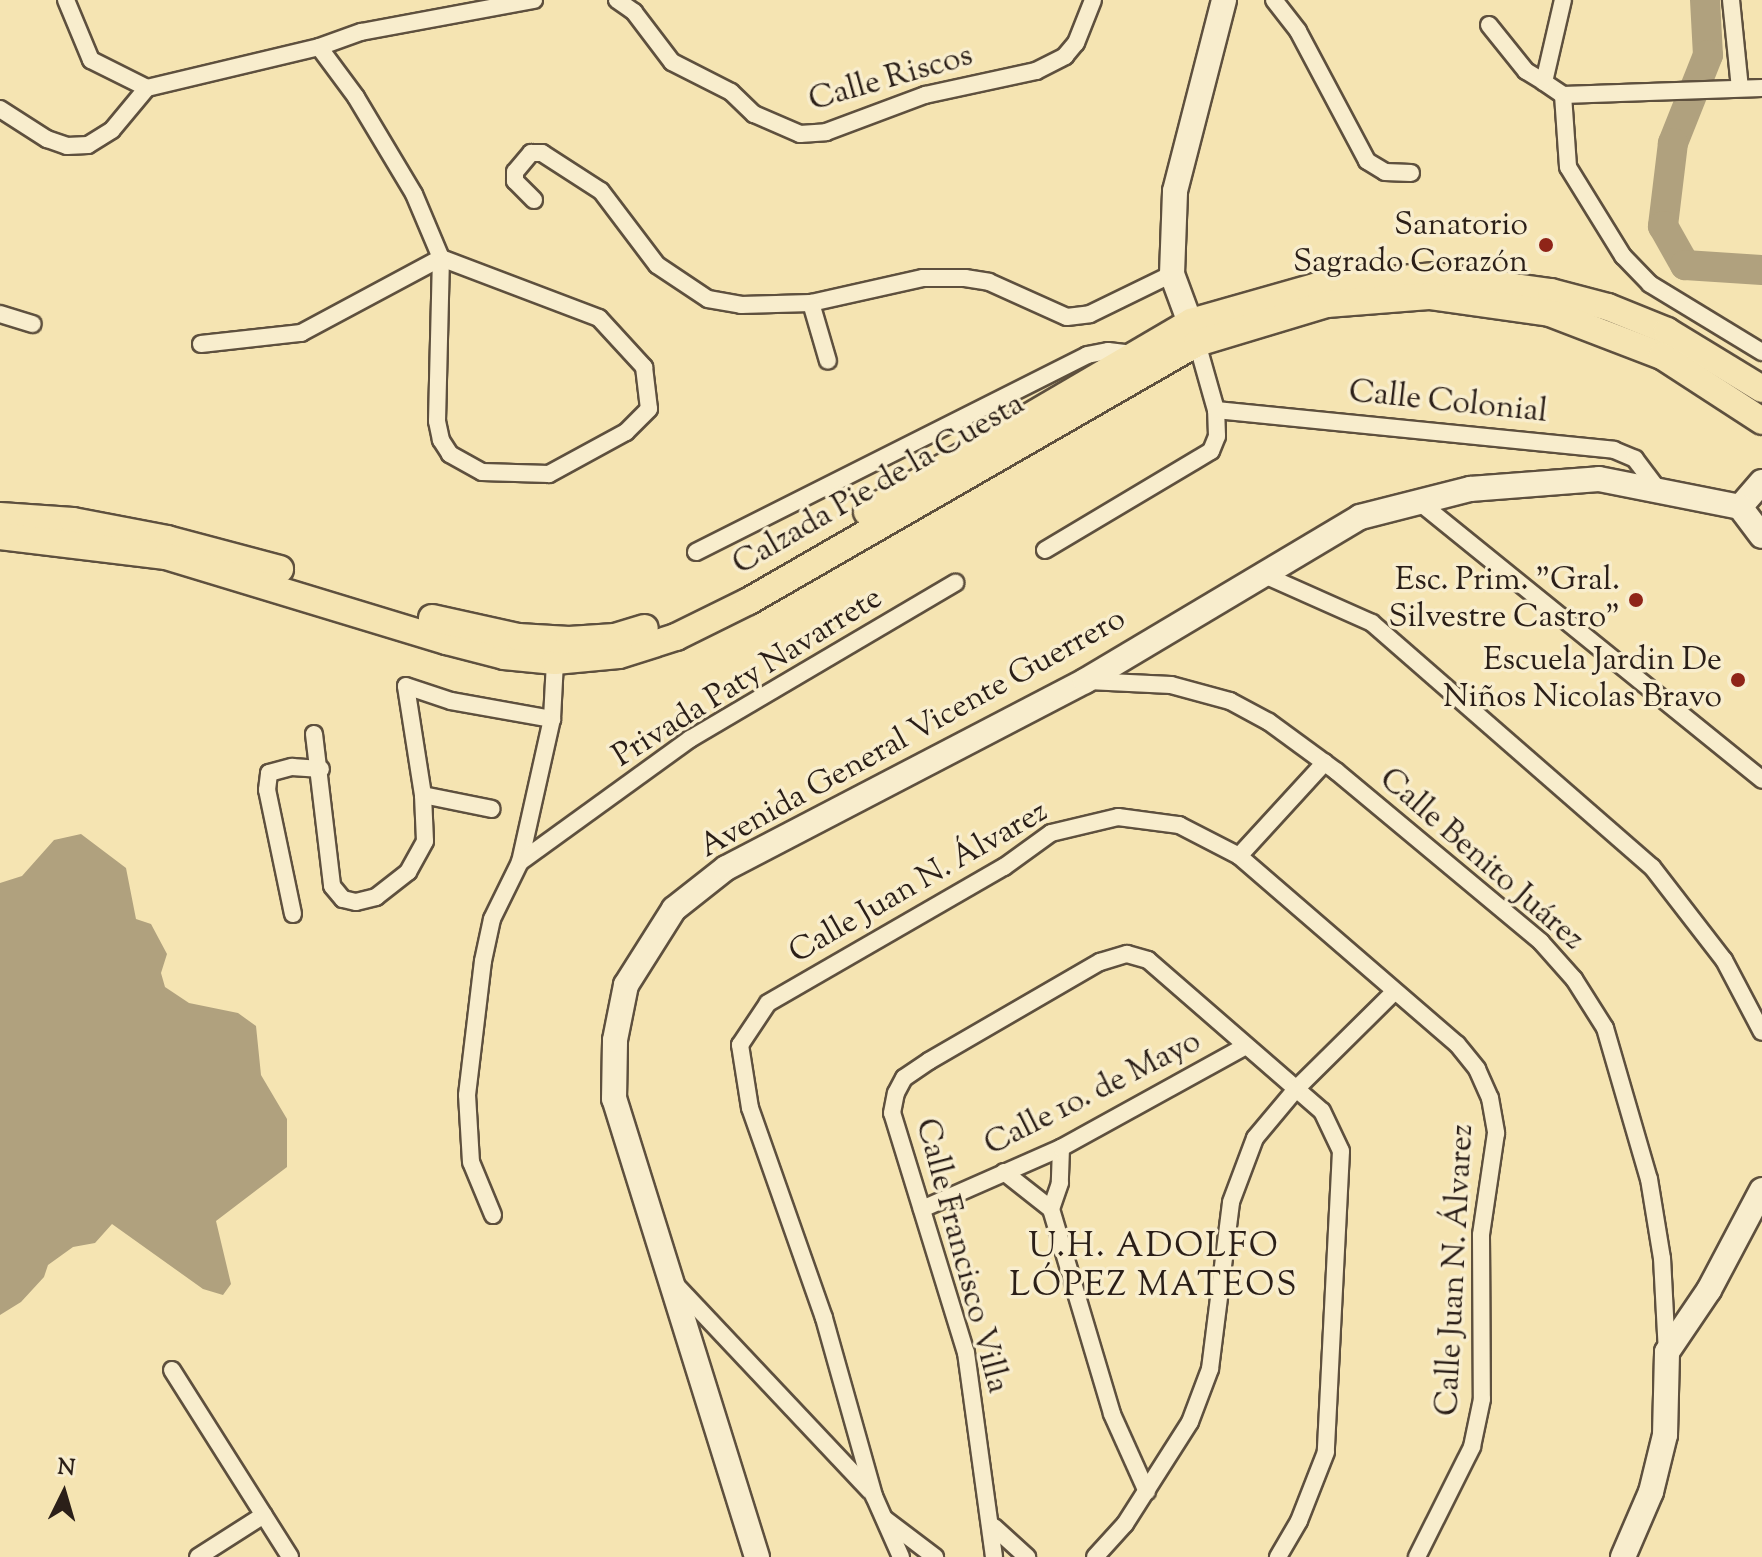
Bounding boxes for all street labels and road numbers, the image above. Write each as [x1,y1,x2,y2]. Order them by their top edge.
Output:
street label: Calle Riscos [805,37,977,121]
street label: Calle Colonial [1347,373,1549,433]
street label: Calzada Pie de la Cuesta [726,386,1032,584]
street label: Privada Paty Navarrete [606,580,890,776]
street label: Avenida General Vicente Guerrero [693,601,1133,867]
street label: Calle Benito Juárez [1371,761,1591,959]
street label: Calle Juan N. Álvarez [783,793,1055,973]
street label: Calle 1o. de Mayo [978,1023,1208,1165]
street label: Calle Francisco Villa [906,1115,1016,1397]
street label: Calle Juan N. Álvarez [1429,1123,1483,1417]

